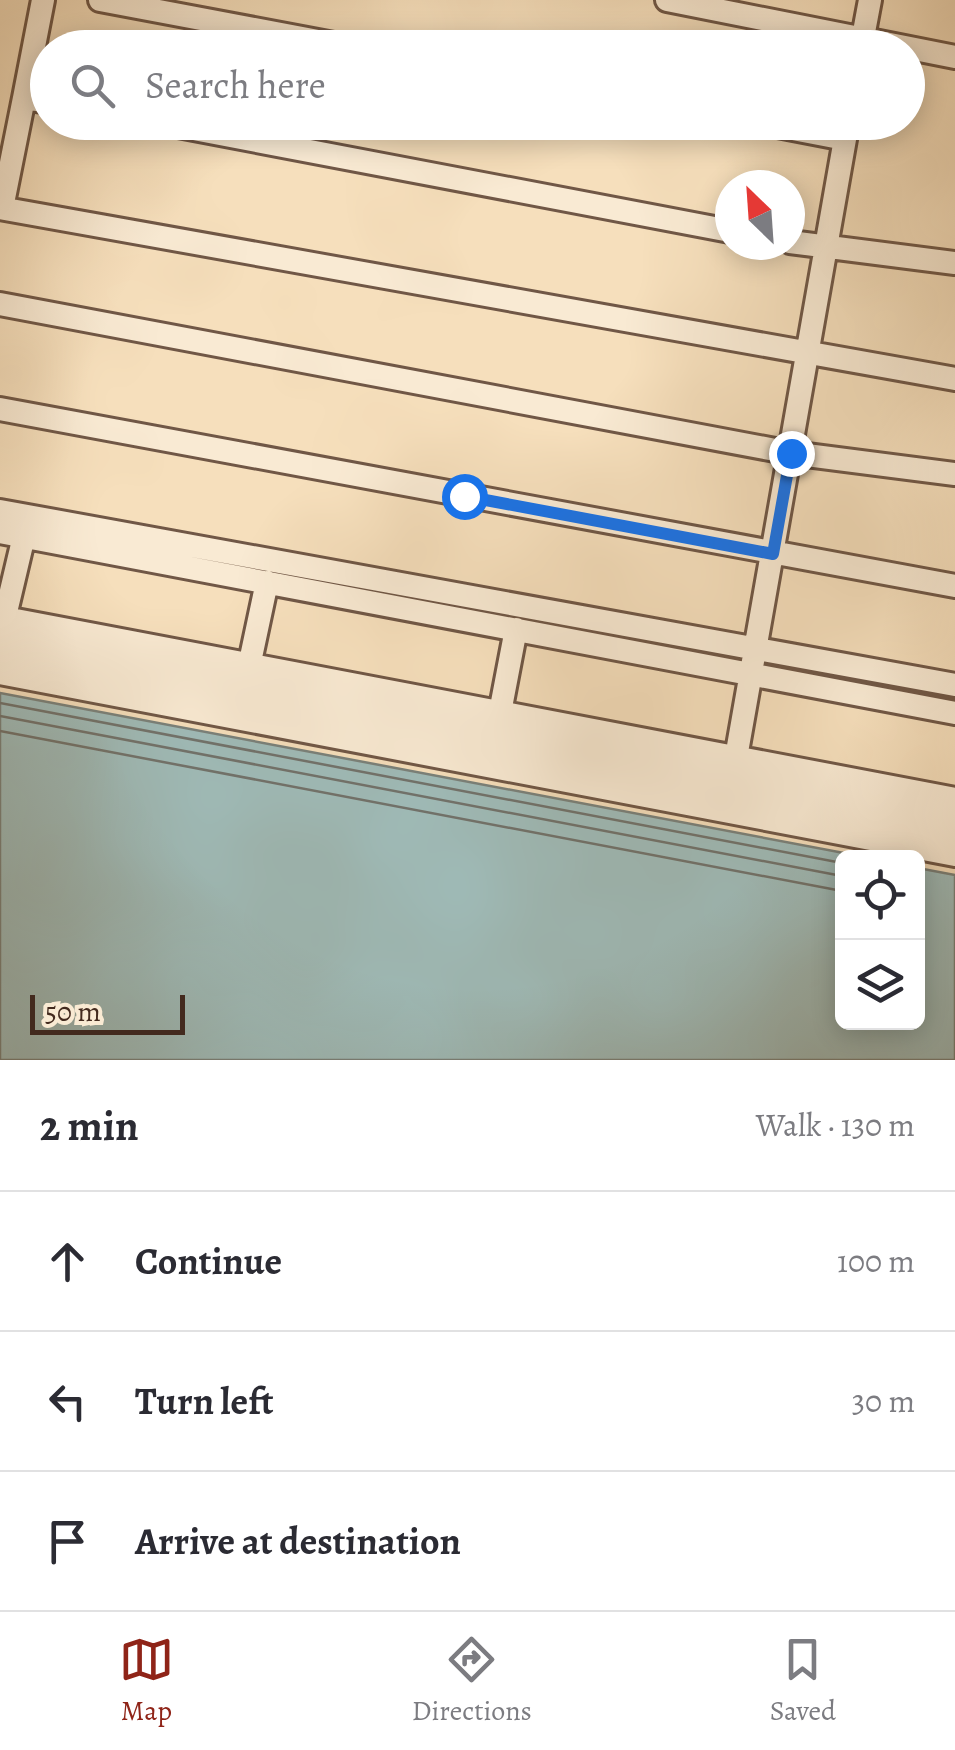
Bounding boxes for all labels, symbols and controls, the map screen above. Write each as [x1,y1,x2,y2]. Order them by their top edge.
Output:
search box [30,30,925,140]
icon: search [65,58,120,113]
text: Search here [145,59,326,111]
north arrow [715,170,805,260]
route end [769,431,815,477]
route start [442,474,488,520]
map controls [835,850,925,1030]
button: locate [835,850,925,940]
button: layers [835,940,925,1030]
scale bar [30,990,185,1034]
text: 50 m [45,993,101,1031]
text: 2 min [40,1097,139,1154]
text: Walk · 130 m [756,1103,915,1147]
icon: ahead [40,1234,95,1289]
text: Continue [135,1235,282,1287]
text: 100 m [837,1239,915,1283]
icon: left [40,1374,95,1429]
text: Turn left [135,1375,274,1427]
text: 30 m [852,1379,915,1423]
icon: arrive [40,1514,95,1569]
text: Arrive at destination [135,1515,461,1567]
tab: Map [119,1632,174,1730]
tab: Directions [412,1632,532,1730]
tab: Saved [770,1632,836,1730]

